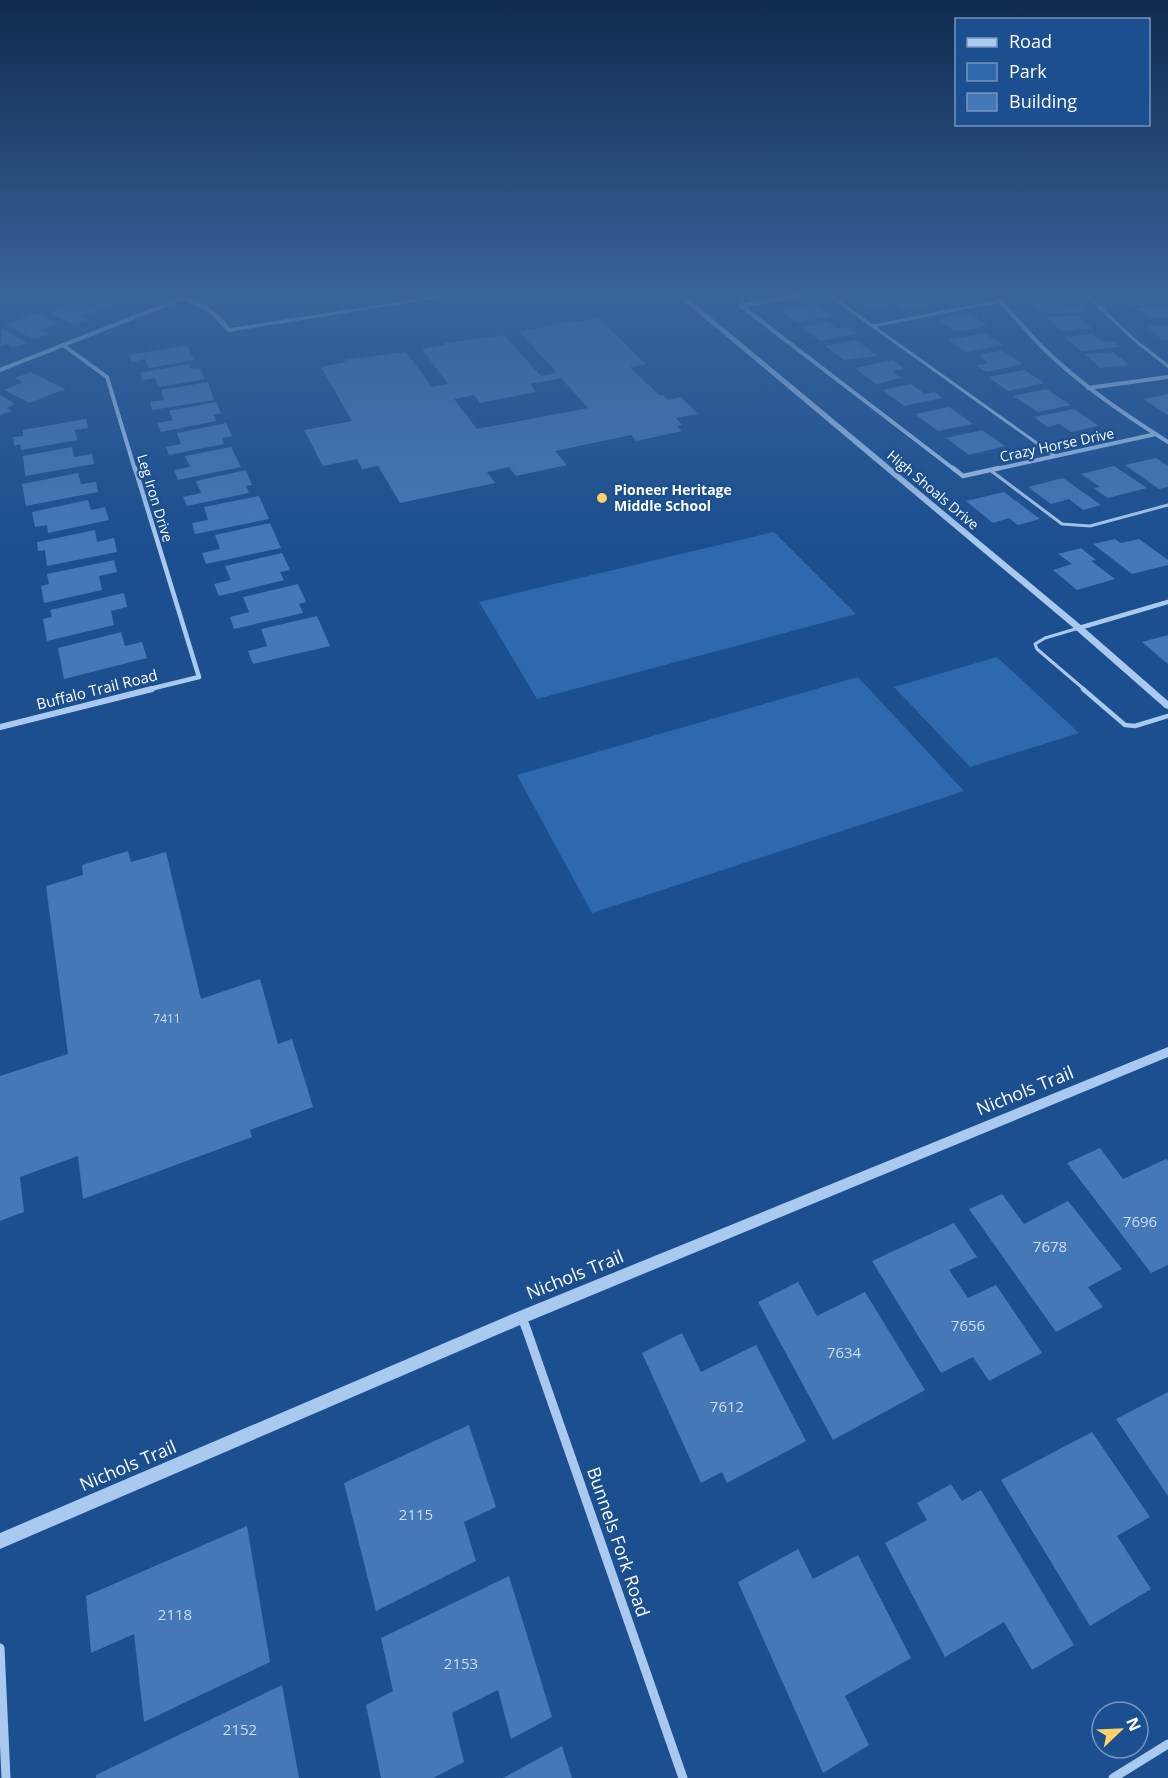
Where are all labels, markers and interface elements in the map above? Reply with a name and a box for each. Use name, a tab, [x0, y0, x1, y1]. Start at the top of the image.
legend	[955, 18, 1150, 126]
text: Road	[1009, 29, 1052, 53]
text: Park	[1009, 59, 1047, 83]
text: Building	[1009, 89, 1077, 113]
street label: Crazy Horse Drive	[998, 423, 1116, 466]
street label: High Shoals Drive	[883, 446, 983, 534]
street label: Leg Iron Drive	[133, 452, 178, 544]
place label: Pioneer Heritage Middle School	[614, 480, 732, 515]
marker: Pioneer Heritage Middle School	[595, 491, 609, 505]
street label: Buffalo Trail Road	[34, 664, 159, 714]
house number: 7411	[153, 1010, 181, 1027]
street label: Nichols Trail	[972, 1060, 1077, 1120]
house number: 7696	[1123, 1211, 1157, 1231]
house number: 7678	[1033, 1236, 1067, 1256]
street label: Nichols Trail	[522, 1244, 627, 1304]
house number: 7656	[951, 1315, 985, 1335]
house number: 7634	[827, 1342, 862, 1362]
house number: 7612	[710, 1396, 744, 1416]
street label: Nichols Trail	[76, 1434, 180, 1496]
street label: Bunnels Fork Road	[582, 1463, 656, 1620]
house number: 2115	[399, 1504, 433, 1524]
house number: 2118	[158, 1604, 192, 1624]
house number: 2153	[444, 1653, 478, 1673]
north arrow	[1090, 1700, 1150, 1760]
text: N	[1121, 1714, 1146, 1734]
house number: 2152	[223, 1719, 257, 1739]

